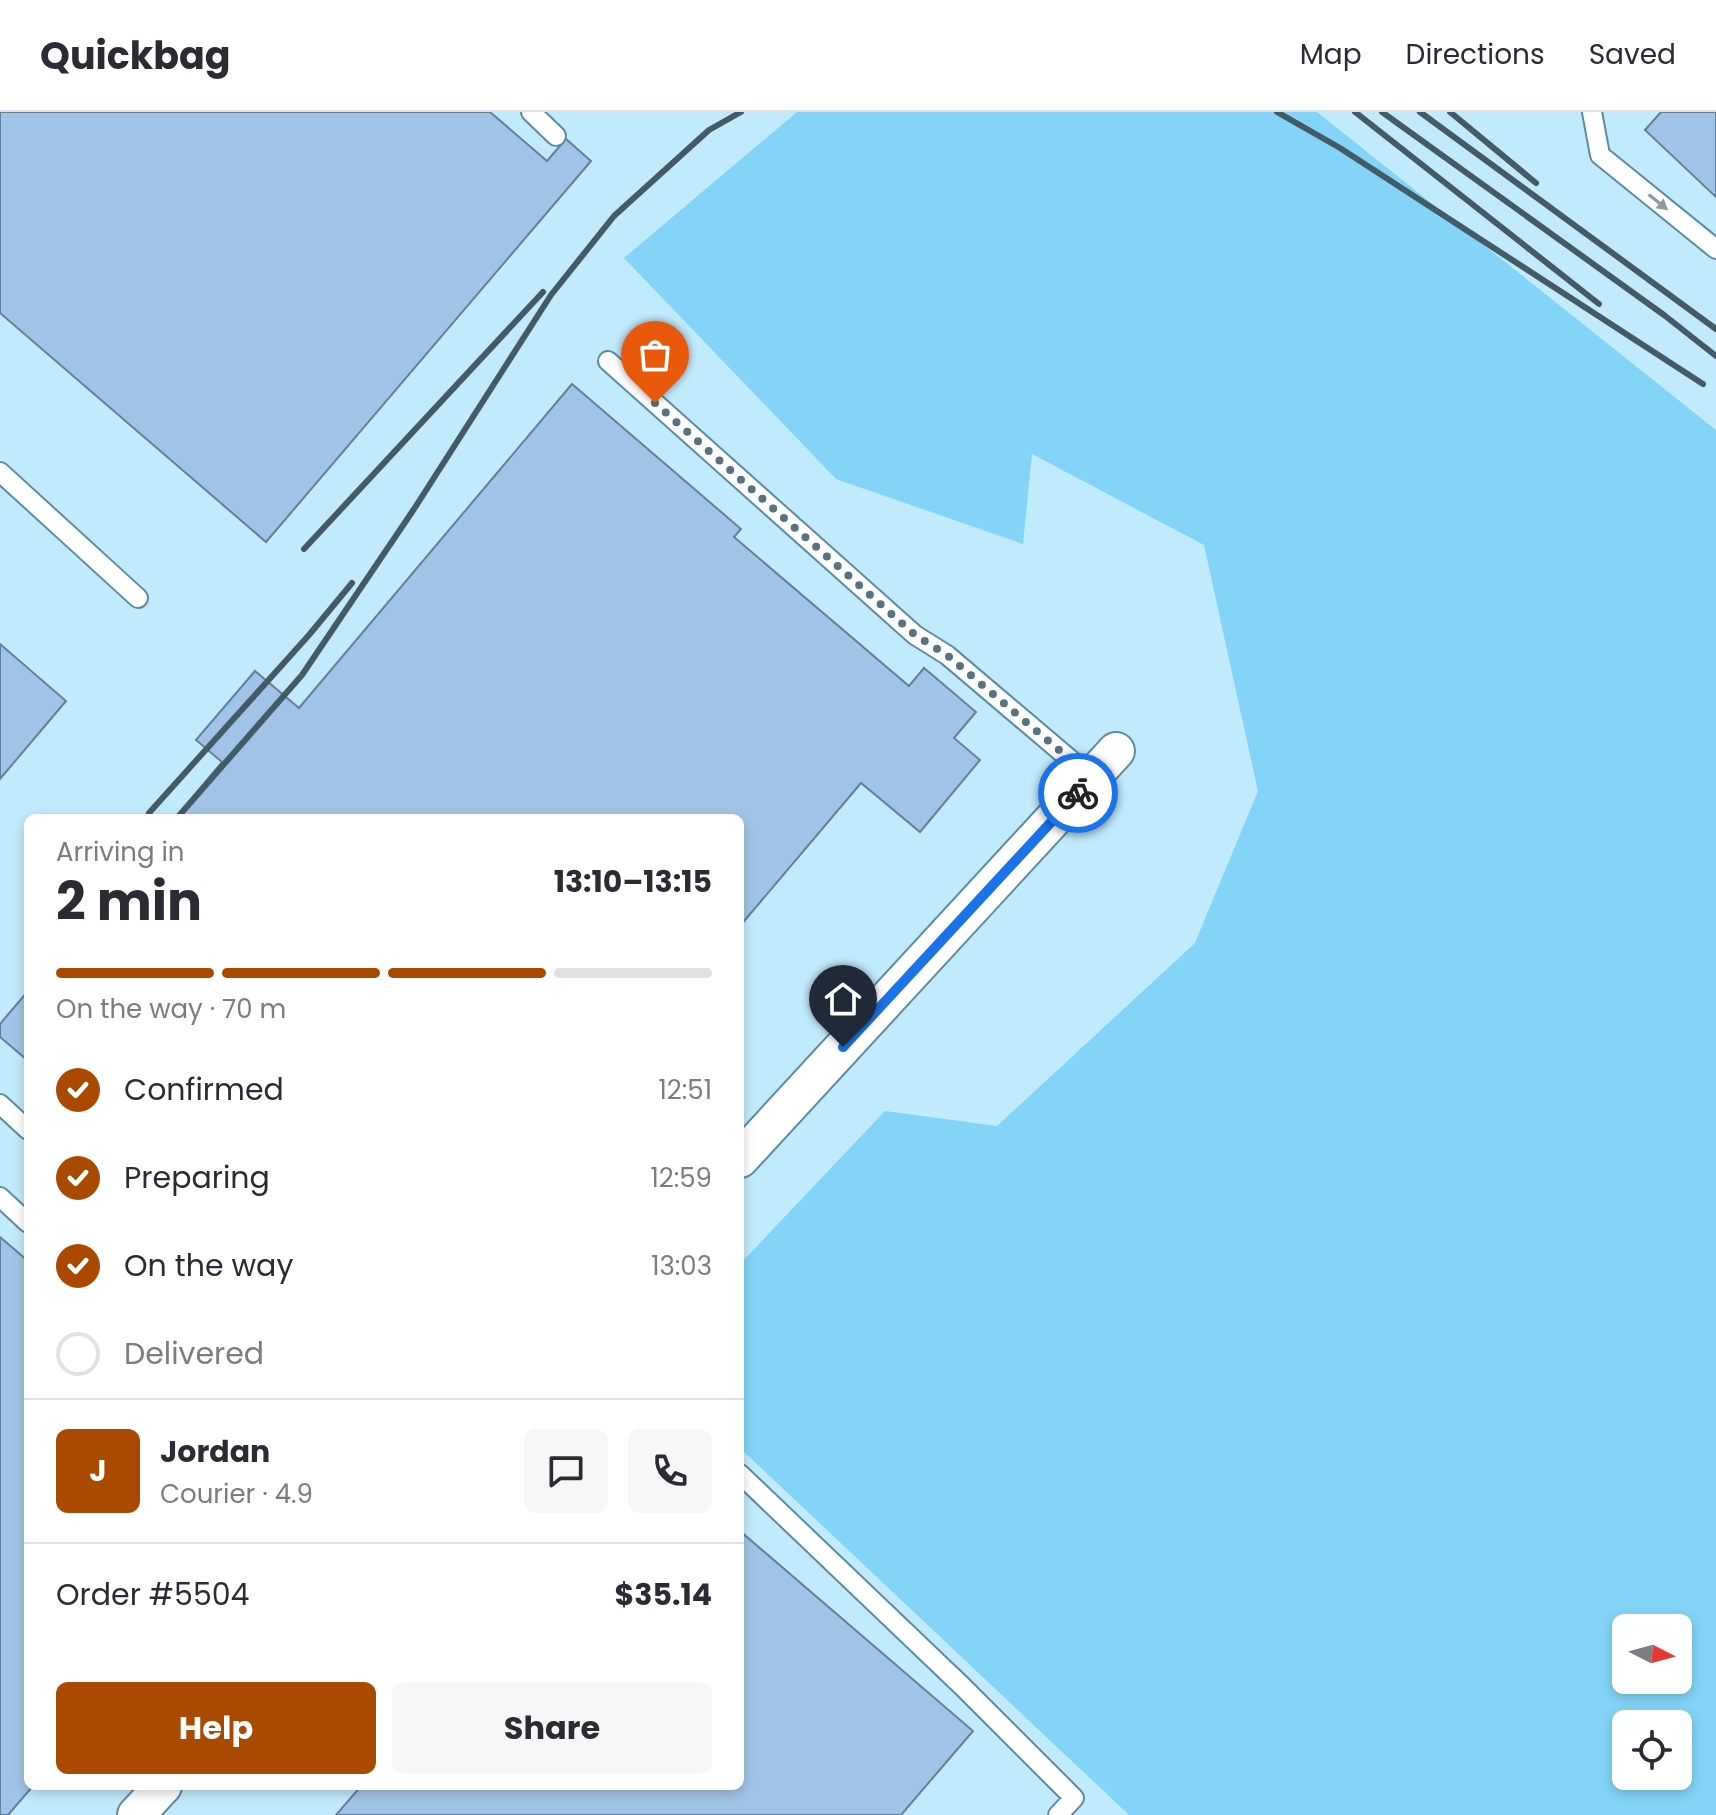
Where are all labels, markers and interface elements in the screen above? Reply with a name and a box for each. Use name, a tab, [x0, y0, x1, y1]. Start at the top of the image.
text: Quickbag	[40, 29, 231, 82]
text: Map	[1300, 35, 1362, 74]
text: Directions	[1406, 35, 1545, 74]
text: Saved	[1589, 35, 1676, 74]
one-way arrow	[1648, 193, 1668, 210]
pin	[621, 321, 689, 403]
icon: bag	[633, 333, 677, 377]
courier	[1038, 753, 1118, 833]
icon: bike	[1056, 771, 1100, 815]
text: Arriving in	[56, 834, 185, 870]
text: 13:10–13:15	[554, 860, 712, 903]
text: 2 min	[56, 865, 202, 938]
pin	[809, 965, 877, 1047]
icon: home	[821, 977, 865, 1021]
text: On the way · 70 m	[56, 991, 286, 1027]
icon: check	[56, 1068, 100, 1112]
text: Confirmed	[124, 1068, 284, 1111]
text: 12:51	[659, 1072, 712, 1108]
icon: check	[56, 1156, 100, 1200]
text: Preparing	[124, 1156, 270, 1199]
text: 12:59	[650, 1160, 712, 1196]
icon: check	[56, 1244, 100, 1288]
text: On the way	[124, 1244, 293, 1287]
text: 13:03	[651, 1248, 712, 1284]
text: Delivered	[124, 1332, 264, 1375]
button: chat	[524, 1429, 608, 1513]
button: phone	[628, 1429, 712, 1513]
text: Jordan	[160, 1430, 270, 1473]
text: J	[89, 1449, 107, 1492]
text: Courier · 4.9	[160, 1476, 313, 1512]
text: Order #5504	[56, 1573, 249, 1616]
text: $35.14	[615, 1573, 712, 1616]
north arrow	[1612, 1614, 1692, 1694]
map controls	[1612, 1614, 1692, 1790]
button: Help	[56, 1682, 376, 1774]
button: Share	[392, 1682, 712, 1774]
button: locate	[1612, 1710, 1692, 1790]

